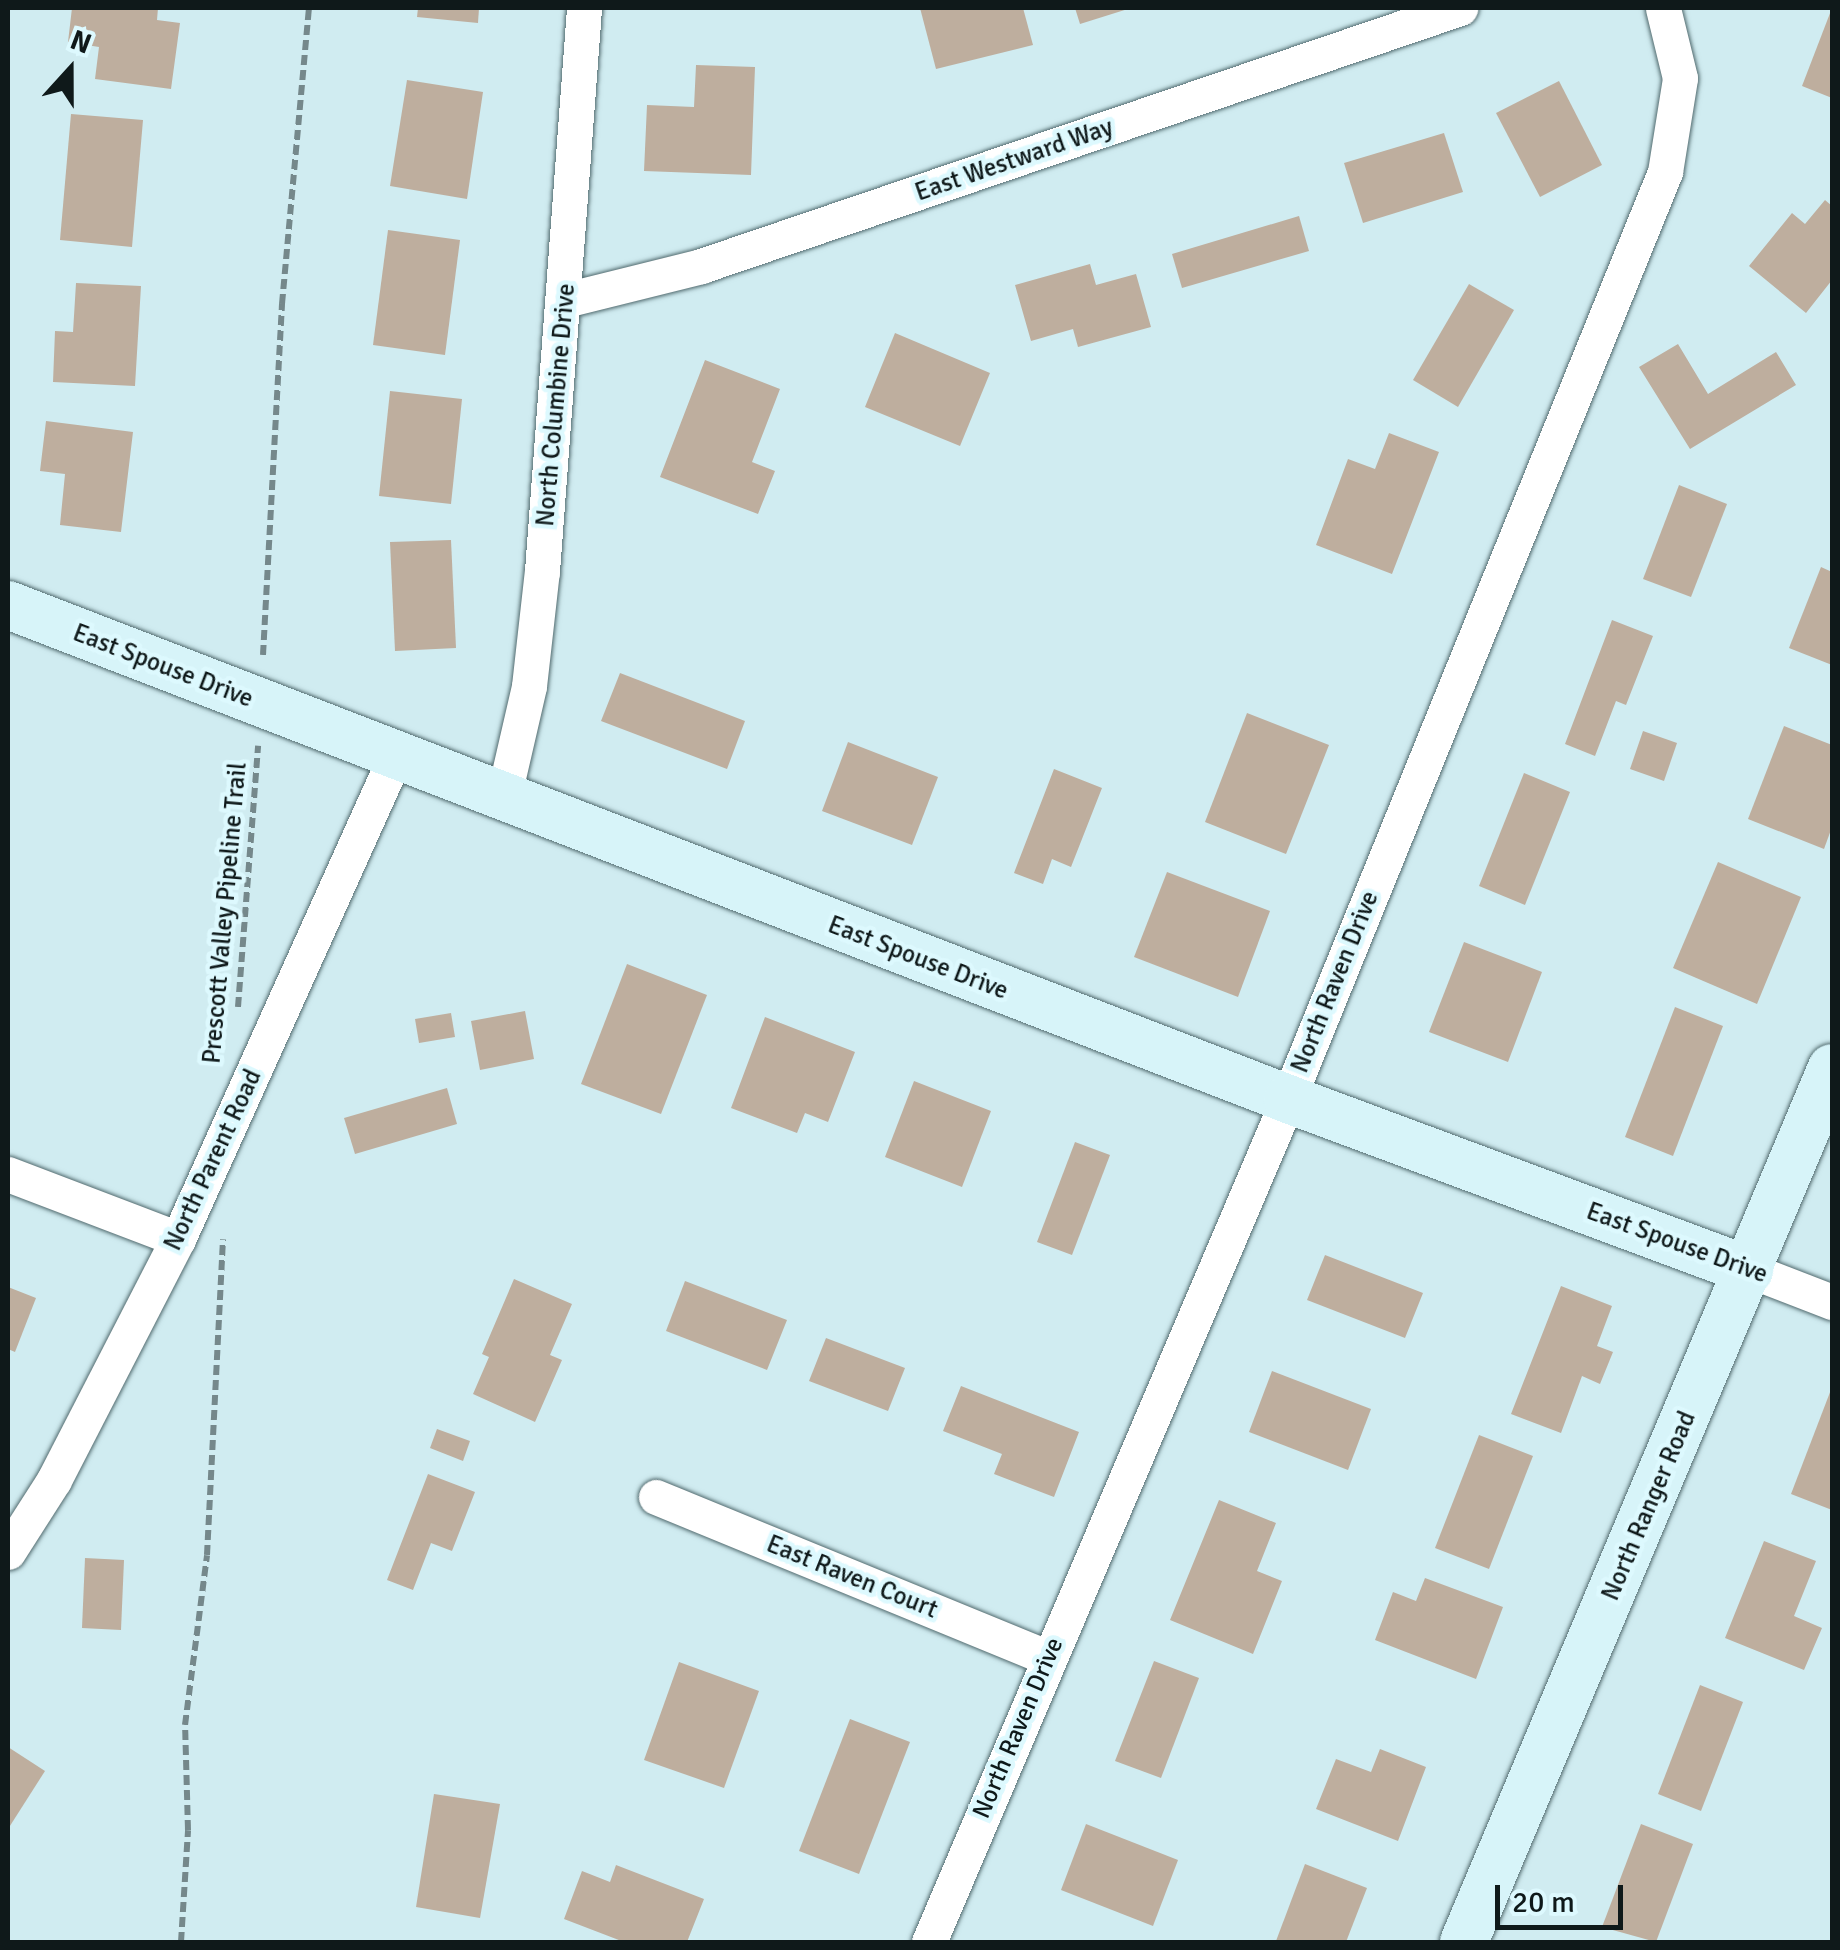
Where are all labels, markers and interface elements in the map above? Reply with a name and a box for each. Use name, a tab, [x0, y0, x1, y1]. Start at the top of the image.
north arrow	[20, 20, 120, 120]
text: N	[66, 23, 96, 61]
street label: East Westward Way	[911, 112, 1117, 208]
street label: North Columbine Drive	[530, 282, 582, 528]
street label: East Spouse Drive	[69, 618, 257, 714]
street label: Prescott Valley Pipeline Trail	[197, 761, 253, 1065]
street label: North Raven Drive	[1285, 887, 1385, 1077]
street label: East Spouse Drive	[824, 910, 1012, 1006]
street label: North Parent Road	[158, 1065, 268, 1255]
street label: East Spouse Drive	[1582, 1196, 1772, 1290]
street label: North Ranger Road	[1596, 1407, 1702, 1605]
street label: East Raven Court	[762, 1529, 942, 1625]
street label: North Raven Drive	[966, 1633, 1070, 1823]
scale bar	[1500, 1865, 1628, 1927]
text: 20 m	[1512, 1884, 1575, 1921]

